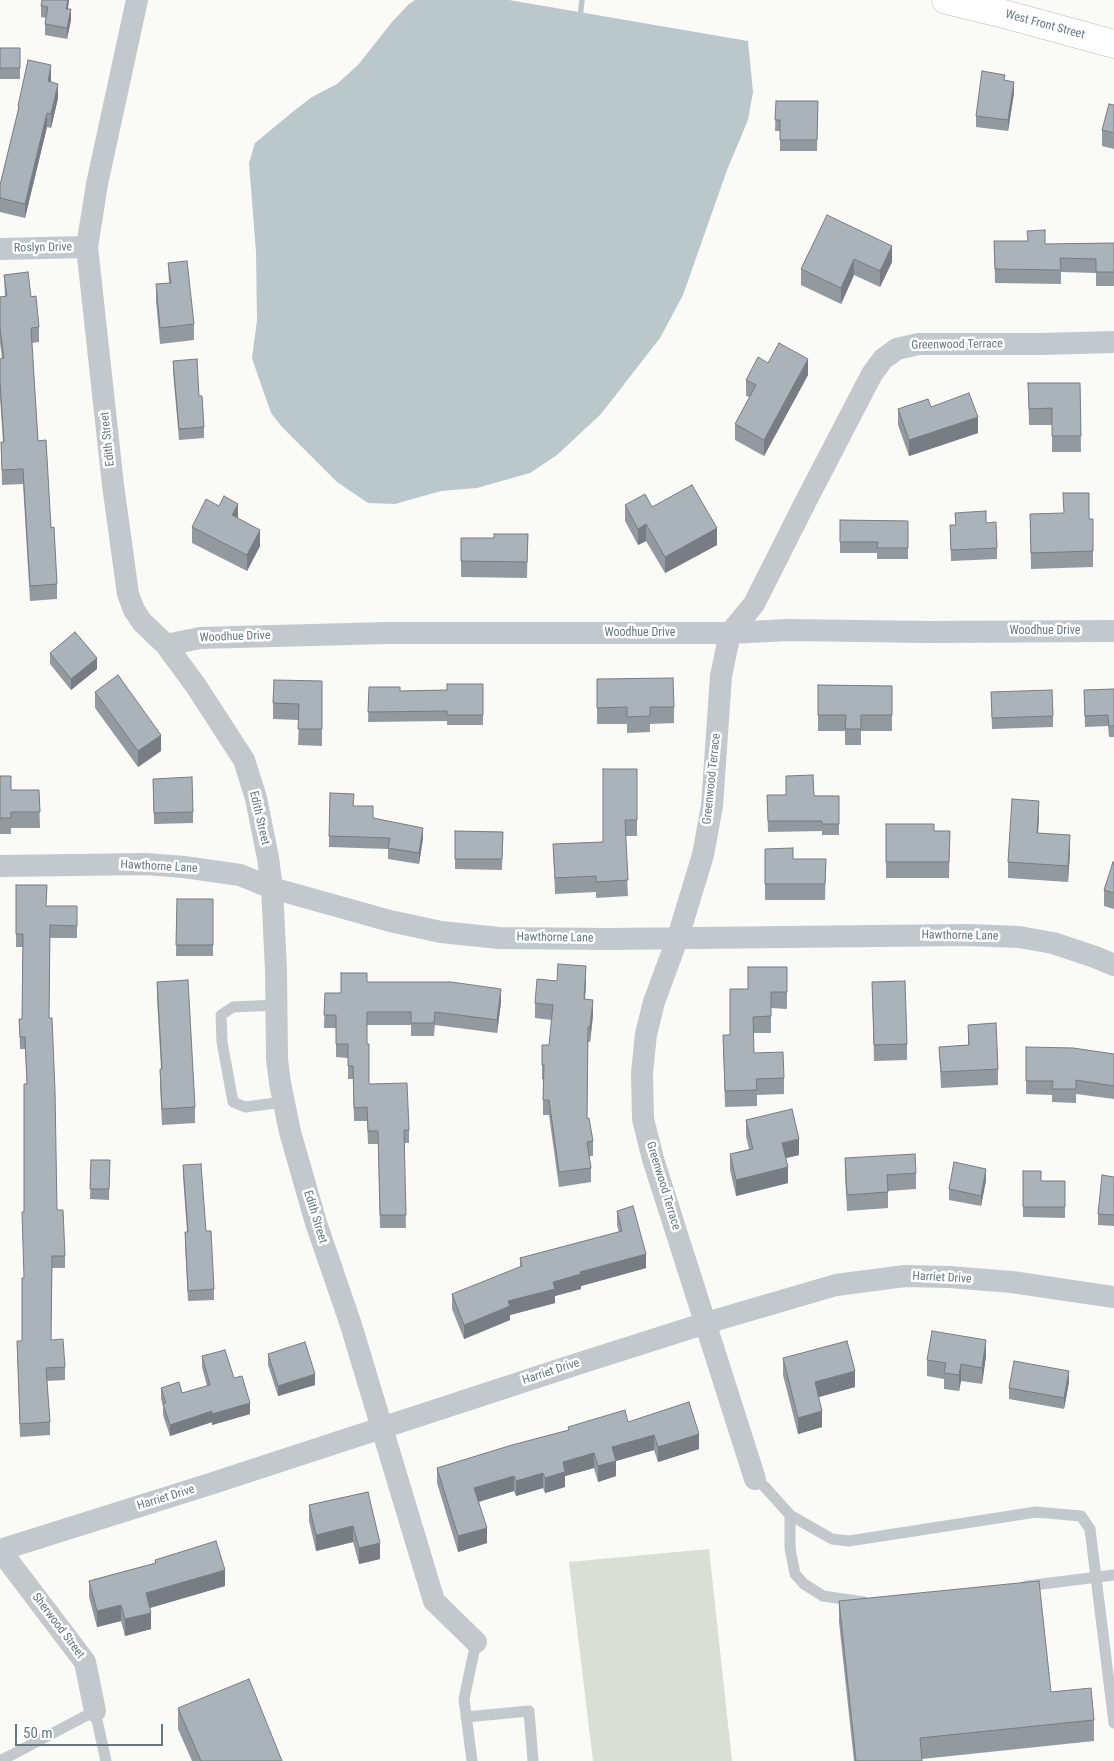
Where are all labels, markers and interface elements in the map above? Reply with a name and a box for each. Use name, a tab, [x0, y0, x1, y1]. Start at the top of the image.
street label: West Front Street	[1004, 7, 1086, 43]
street label: Roslyn Drive	[14, 240, 72, 256]
street label: Greenwood Terrace	[911, 337, 1003, 353]
street label: Edith Street	[98, 411, 118, 467]
street label: Woodhue Drive	[1010, 624, 1080, 638]
street label: Woodhue Drive	[605, 626, 675, 640]
street label: Woodhue Drive	[199, 629, 271, 645]
street label: Greenwood Terrace	[700, 733, 724, 825]
street label: Edith Street	[246, 790, 272, 846]
street label: Hawthorne Lane	[120, 858, 198, 876]
street label: Hawthorne Lane	[921, 928, 999, 944]
street label: Hawthorne Lane	[516, 930, 594, 946]
street label: Greenwood Terrace	[643, 1140, 683, 1232]
street label: Edith Street	[300, 1189, 330, 1245]
street label: Harriet Drive	[912, 1269, 972, 1287]
street label: Harriet Drive	[521, 1356, 581, 1388]
street label: Harriet Drive	[136, 1482, 196, 1514]
street label: Sherwood Street	[29, 1590, 87, 1662]
scale bar	[18, 1714, 165, 1746]
text: 50 m	[23, 1724, 53, 1742]

